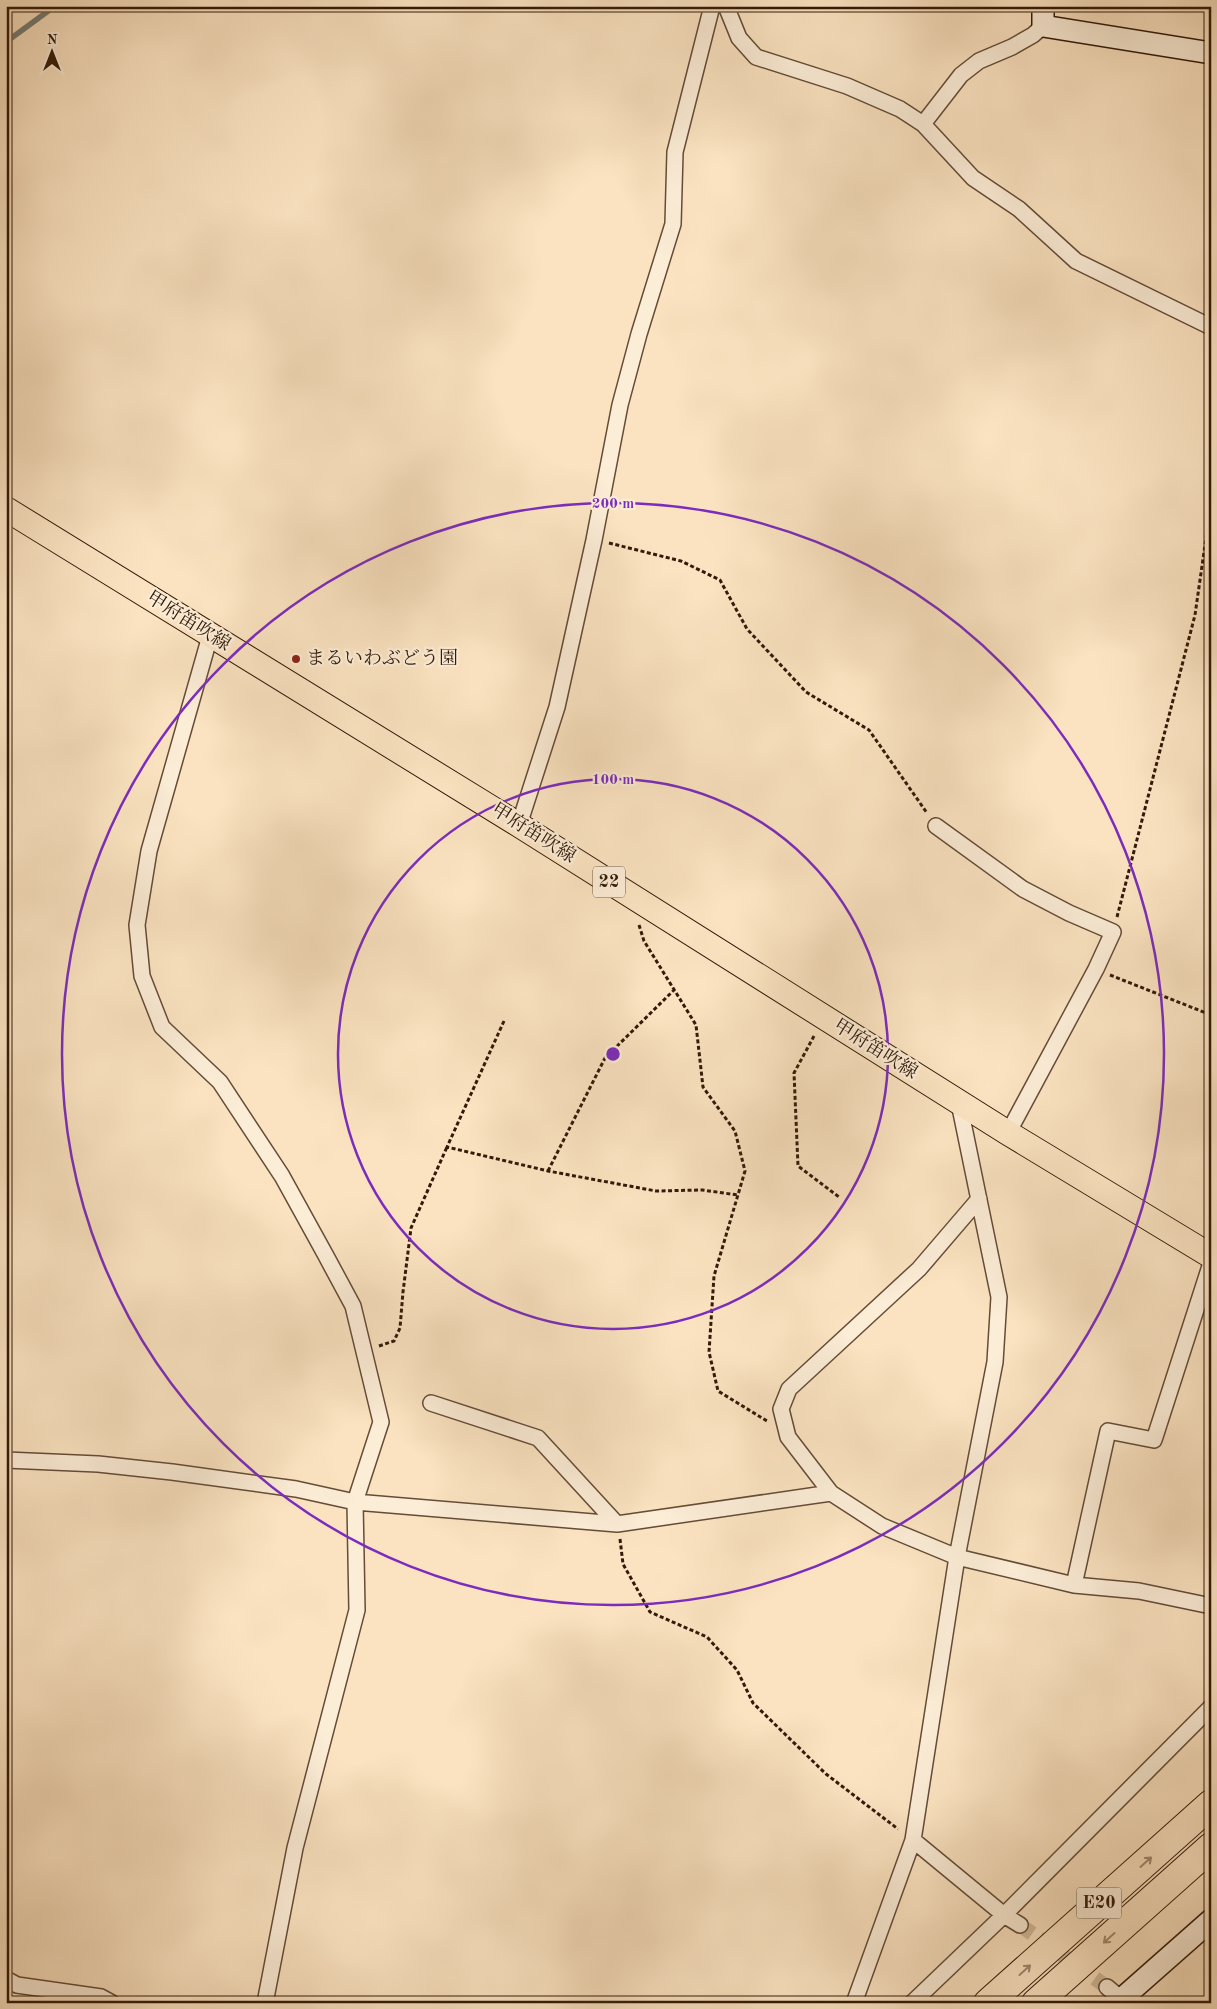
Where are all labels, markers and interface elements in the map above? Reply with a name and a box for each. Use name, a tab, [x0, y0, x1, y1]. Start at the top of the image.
north arrow	[28, 28, 78, 78]
text: N	[47, 33, 58, 47]
text: 200 m	[592, 497, 634, 512]
street label: 甲府笛吹線	[143, 587, 234, 655]
place label: まるいわぶどう園	[306, 648, 458, 669]
marker: まるいわぶどう園	[290, 653, 302, 665]
text: 100 m	[592, 773, 634, 788]
street label: 甲府笛吹線	[488, 799, 579, 867]
road number: 22	[593, 866, 625, 898]
street label: 甲府笛吹線	[830, 1015, 921, 1083]
centre of rings	[604, 1045, 622, 1063]
one-way arrow	[1139, 1856, 1152, 1868]
road number: E20	[1076, 1888, 1122, 1919]
one-way arrow	[1103, 1932, 1116, 1943]
one-way arrow	[1018, 1964, 1031, 1976]

